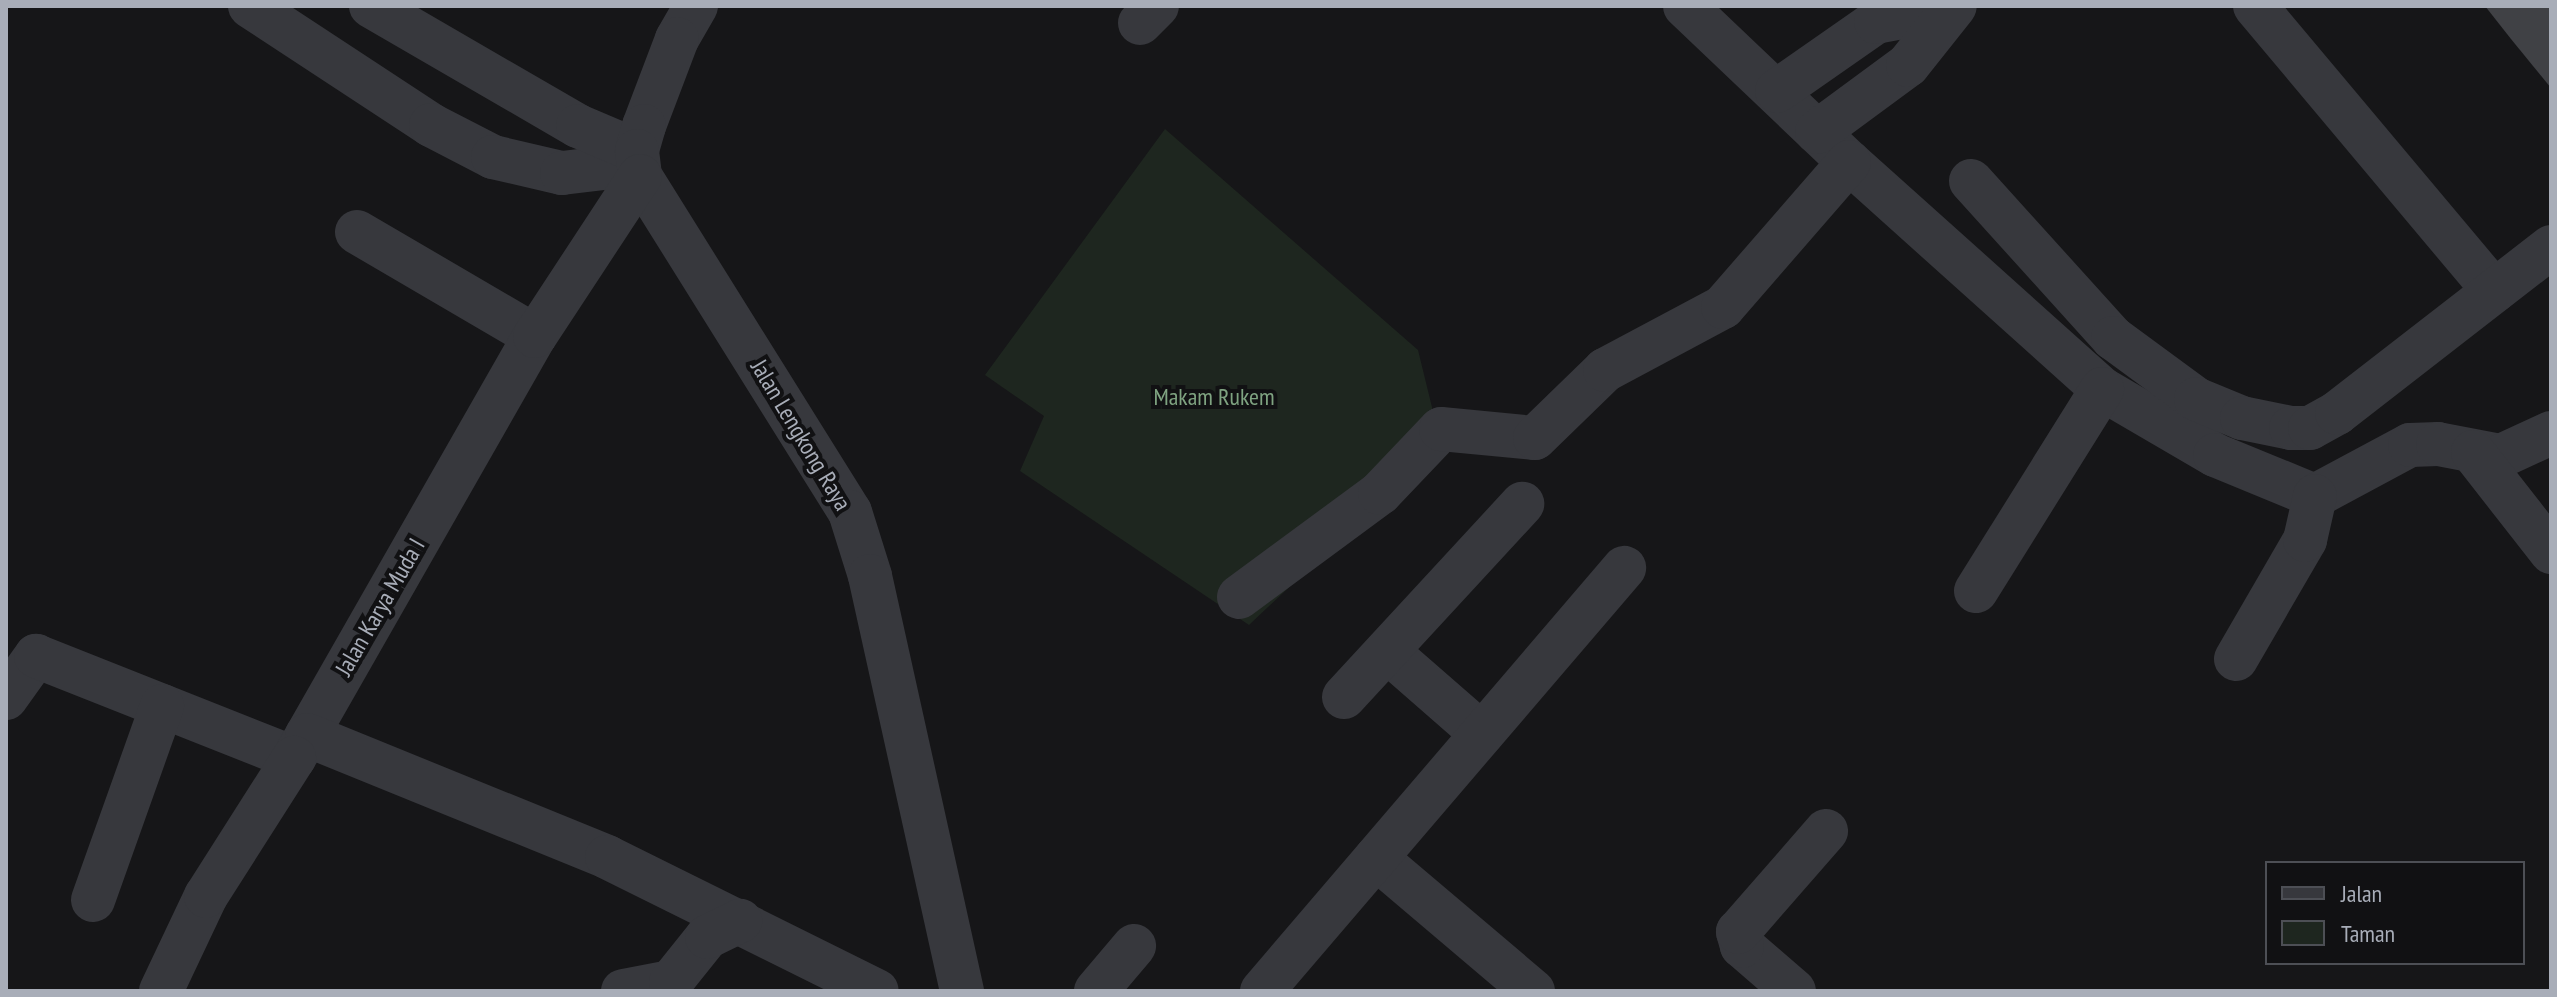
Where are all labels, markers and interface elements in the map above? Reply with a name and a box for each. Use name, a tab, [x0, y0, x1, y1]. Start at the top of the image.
street label: Jalan Lengkong Raya	[745, 354, 857, 516]
park label: Makam Rukem	[1153, 383, 1275, 411]
street label: Jalan Karya Muda I	[329, 533, 431, 681]
legend	[2265, 861, 2525, 965]
text: Jalan	[2341, 878, 2382, 909]
text: Taman	[2341, 918, 2395, 949]

